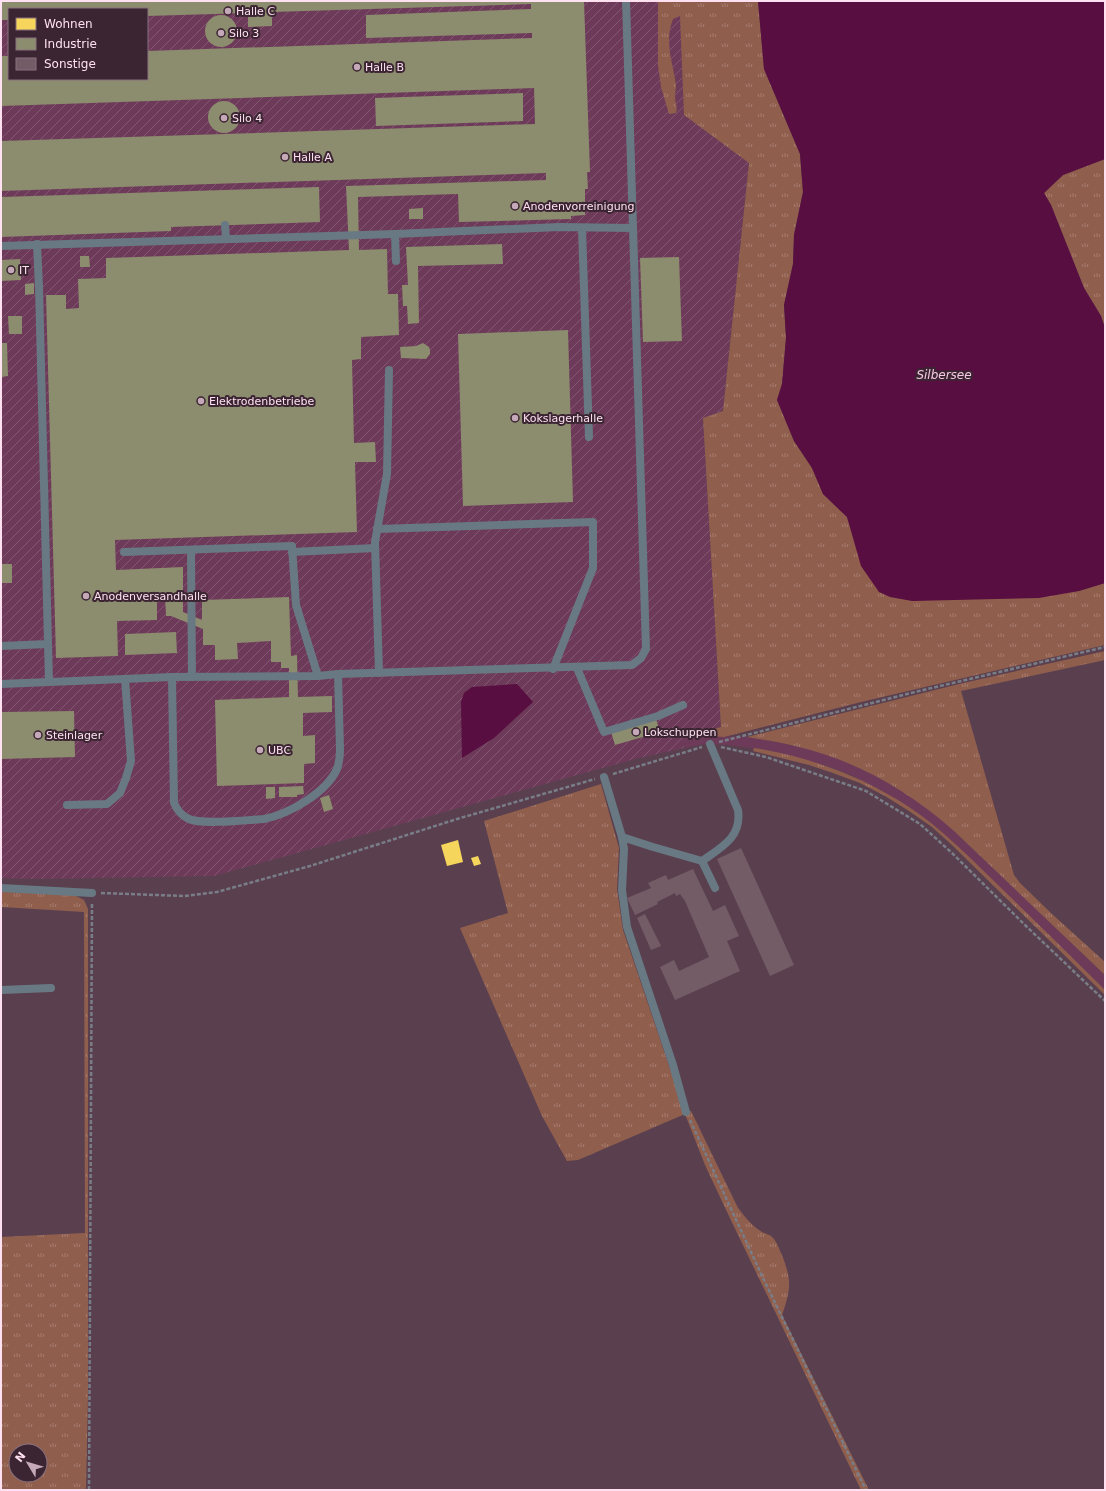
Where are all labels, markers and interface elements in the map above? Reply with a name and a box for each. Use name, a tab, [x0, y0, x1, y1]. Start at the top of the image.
place label: Halle C	[236, 5, 275, 18]
marker: Halle C	[223, 6, 233, 16]
legend	[8, 8, 148, 80]
text: Wohnen	[44, 17, 93, 31]
place label: Silo 3	[229, 27, 259, 40]
marker: Silo 3	[216, 28, 226, 38]
text: Industrie	[44, 37, 97, 51]
text: Sonstige	[44, 57, 96, 71]
place label: Halle B	[365, 61, 404, 74]
marker: Halle B	[352, 62, 362, 72]
place label: Silo 4	[232, 112, 262, 125]
marker: Silo 4	[219, 113, 229, 123]
place label: Halle A	[293, 151, 332, 164]
marker: Halle A	[280, 152, 290, 162]
place label: Anodenvorreinigung	[523, 200, 635, 213]
marker: Anodenvorreinigung	[510, 201, 520, 211]
place label: IT	[19, 264, 29, 277]
marker: IT	[6, 265, 16, 275]
water label: Silbersee	[916, 368, 972, 382]
place label: Elektrodenbetriebe	[209, 395, 315, 408]
marker: Elektrodenbetriebe	[196, 396, 206, 406]
place label: Kokslagerhalle	[523, 412, 603, 425]
marker: Kokslagerhalle	[510, 413, 520, 423]
place label: Anodenversandhalle	[94, 590, 207, 603]
marker: Anodenversandhalle	[81, 591, 91, 601]
place label: Lokschuppen	[644, 726, 716, 739]
marker: Lokschuppen	[631, 727, 641, 737]
place label: Steinlager	[46, 729, 103, 742]
marker: Steinlager	[33, 730, 43, 740]
place label: UBC	[268, 744, 291, 757]
marker: UBC	[255, 745, 265, 755]
north arrow	[8, 1443, 48, 1483]
text: N	[13, 1450, 28, 1465]

